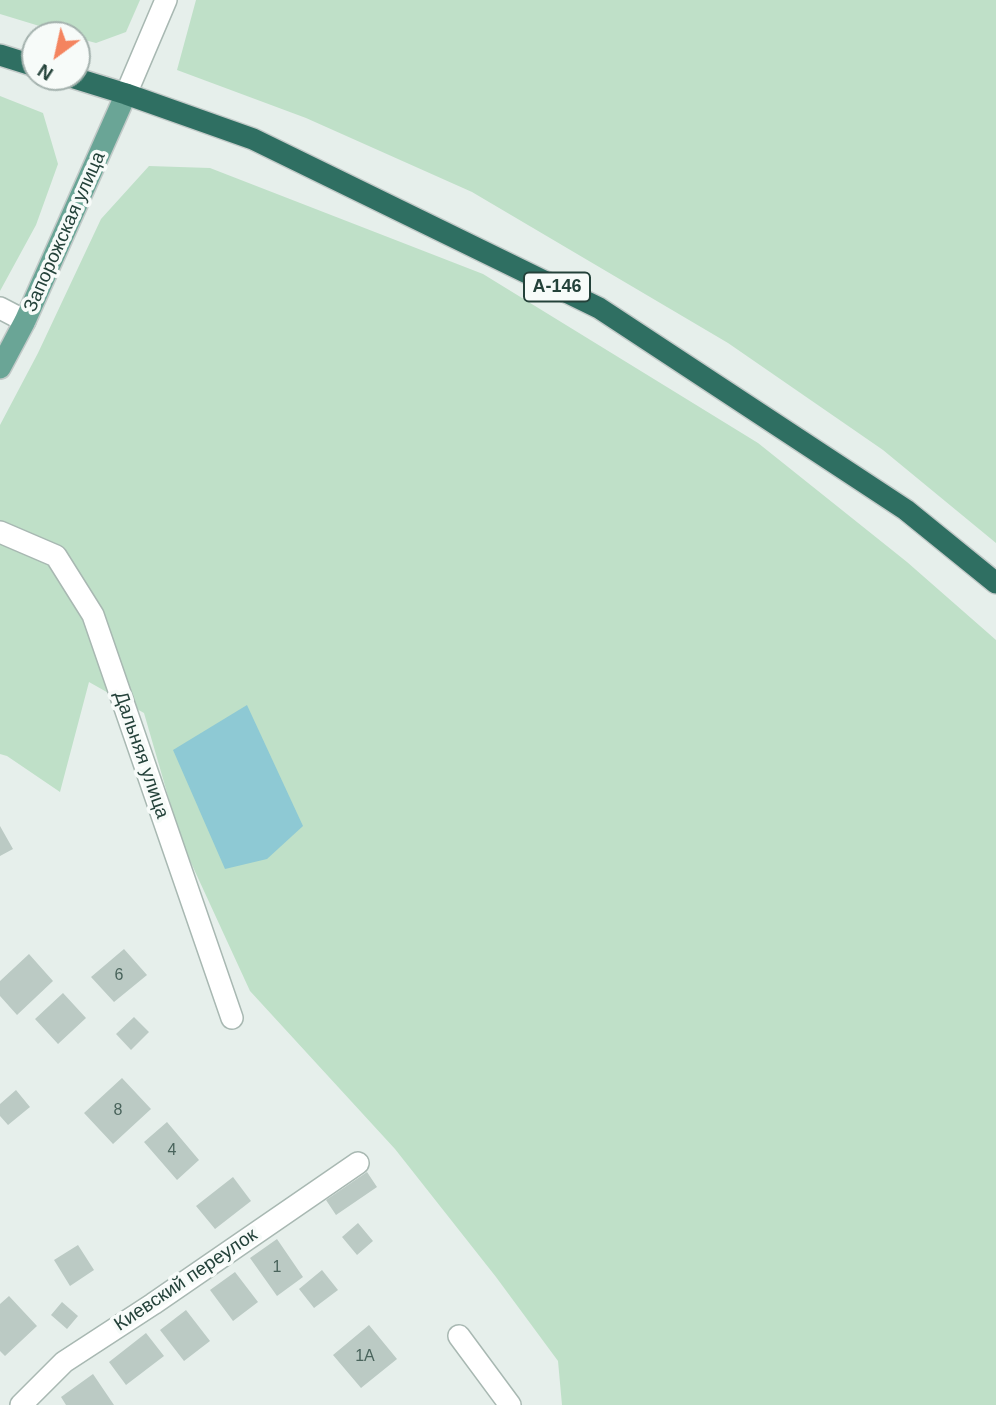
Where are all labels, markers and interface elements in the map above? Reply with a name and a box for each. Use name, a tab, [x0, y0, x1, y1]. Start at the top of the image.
north arrow	[21, 21, 91, 91]
text: N	[34, 60, 57, 85]
street label: Запорожская улица	[19, 148, 111, 316]
road number: А-146	[524, 272, 590, 302]
street label: Дальняя улица	[109, 688, 173, 822]
house number: 6	[115, 966, 123, 986]
house number: 8	[114, 1101, 122, 1121]
house number: 4	[168, 1141, 176, 1161]
street label: Киевский переулок	[110, 1224, 262, 1336]
house number: 1	[273, 1258, 281, 1278]
house number: 1А	[355, 1347, 375, 1367]

